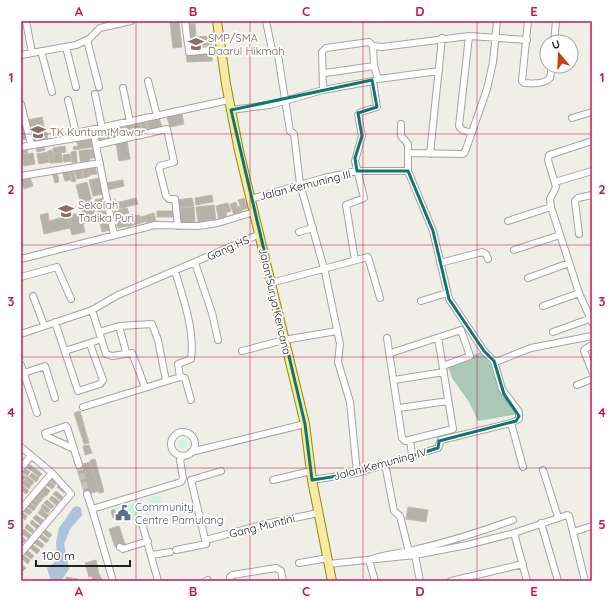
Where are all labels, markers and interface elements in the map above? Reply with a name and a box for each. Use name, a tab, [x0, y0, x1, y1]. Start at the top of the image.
text: A	[75, 3, 84, 19]
text: B	[189, 3, 197, 19]
text: C	[302, 3, 310, 19]
text: D	[415, 3, 425, 19]
text: E	[530, 3, 538, 19]
place label: SMP/SMA Daarul Hikmah	[208, 31, 284, 58]
north arrow	[539, 34, 579, 74]
school or university icon: SMP/SMA Daarul Hikmah	[187, 35, 205, 53]
text: U	[550, 37, 562, 52]
text: 1	[8, 69, 14, 85]
text: 1	[599, 69, 605, 85]
school or university icon: TK Kuntum Mawar	[29, 123, 47, 141]
place label: TK Kuntum Mawar	[50, 125, 146, 139]
street label: Jalan Kemuning III	[258, 167, 352, 203]
text: 2	[7, 181, 15, 197]
text: 2	[598, 181, 606, 197]
place label: Sekolah Tadika Puri	[78, 198, 134, 225]
school or university icon: Sekolah Tadika Puri	[57, 202, 75, 220]
street label: Gang HS	[205, 232, 251, 264]
street label: Jalan Surya Kencana	[256, 246, 294, 356]
text: 3	[8, 293, 15, 309]
text: 3	[599, 293, 606, 309]
text: 4	[7, 404, 15, 420]
text: 4	[598, 404, 606, 420]
street label: Jalan Kemuning IV	[332, 445, 428, 483]
place label: Community Centre Pamulang	[135, 500, 224, 527]
public building icon: Community Centre Pamulang	[114, 504, 132, 522]
street label: Gang Muntini	[228, 511, 296, 541]
text: 5	[7, 516, 15, 532]
text: 5	[598, 516, 606, 532]
scale bar	[36, 542, 130, 568]
text: 100 m	[42, 548, 75, 563]
text: A	[75, 583, 84, 599]
text: B	[189, 583, 197, 599]
text: C	[302, 583, 310, 599]
text: D	[415, 583, 425, 599]
text: E	[530, 583, 538, 599]

